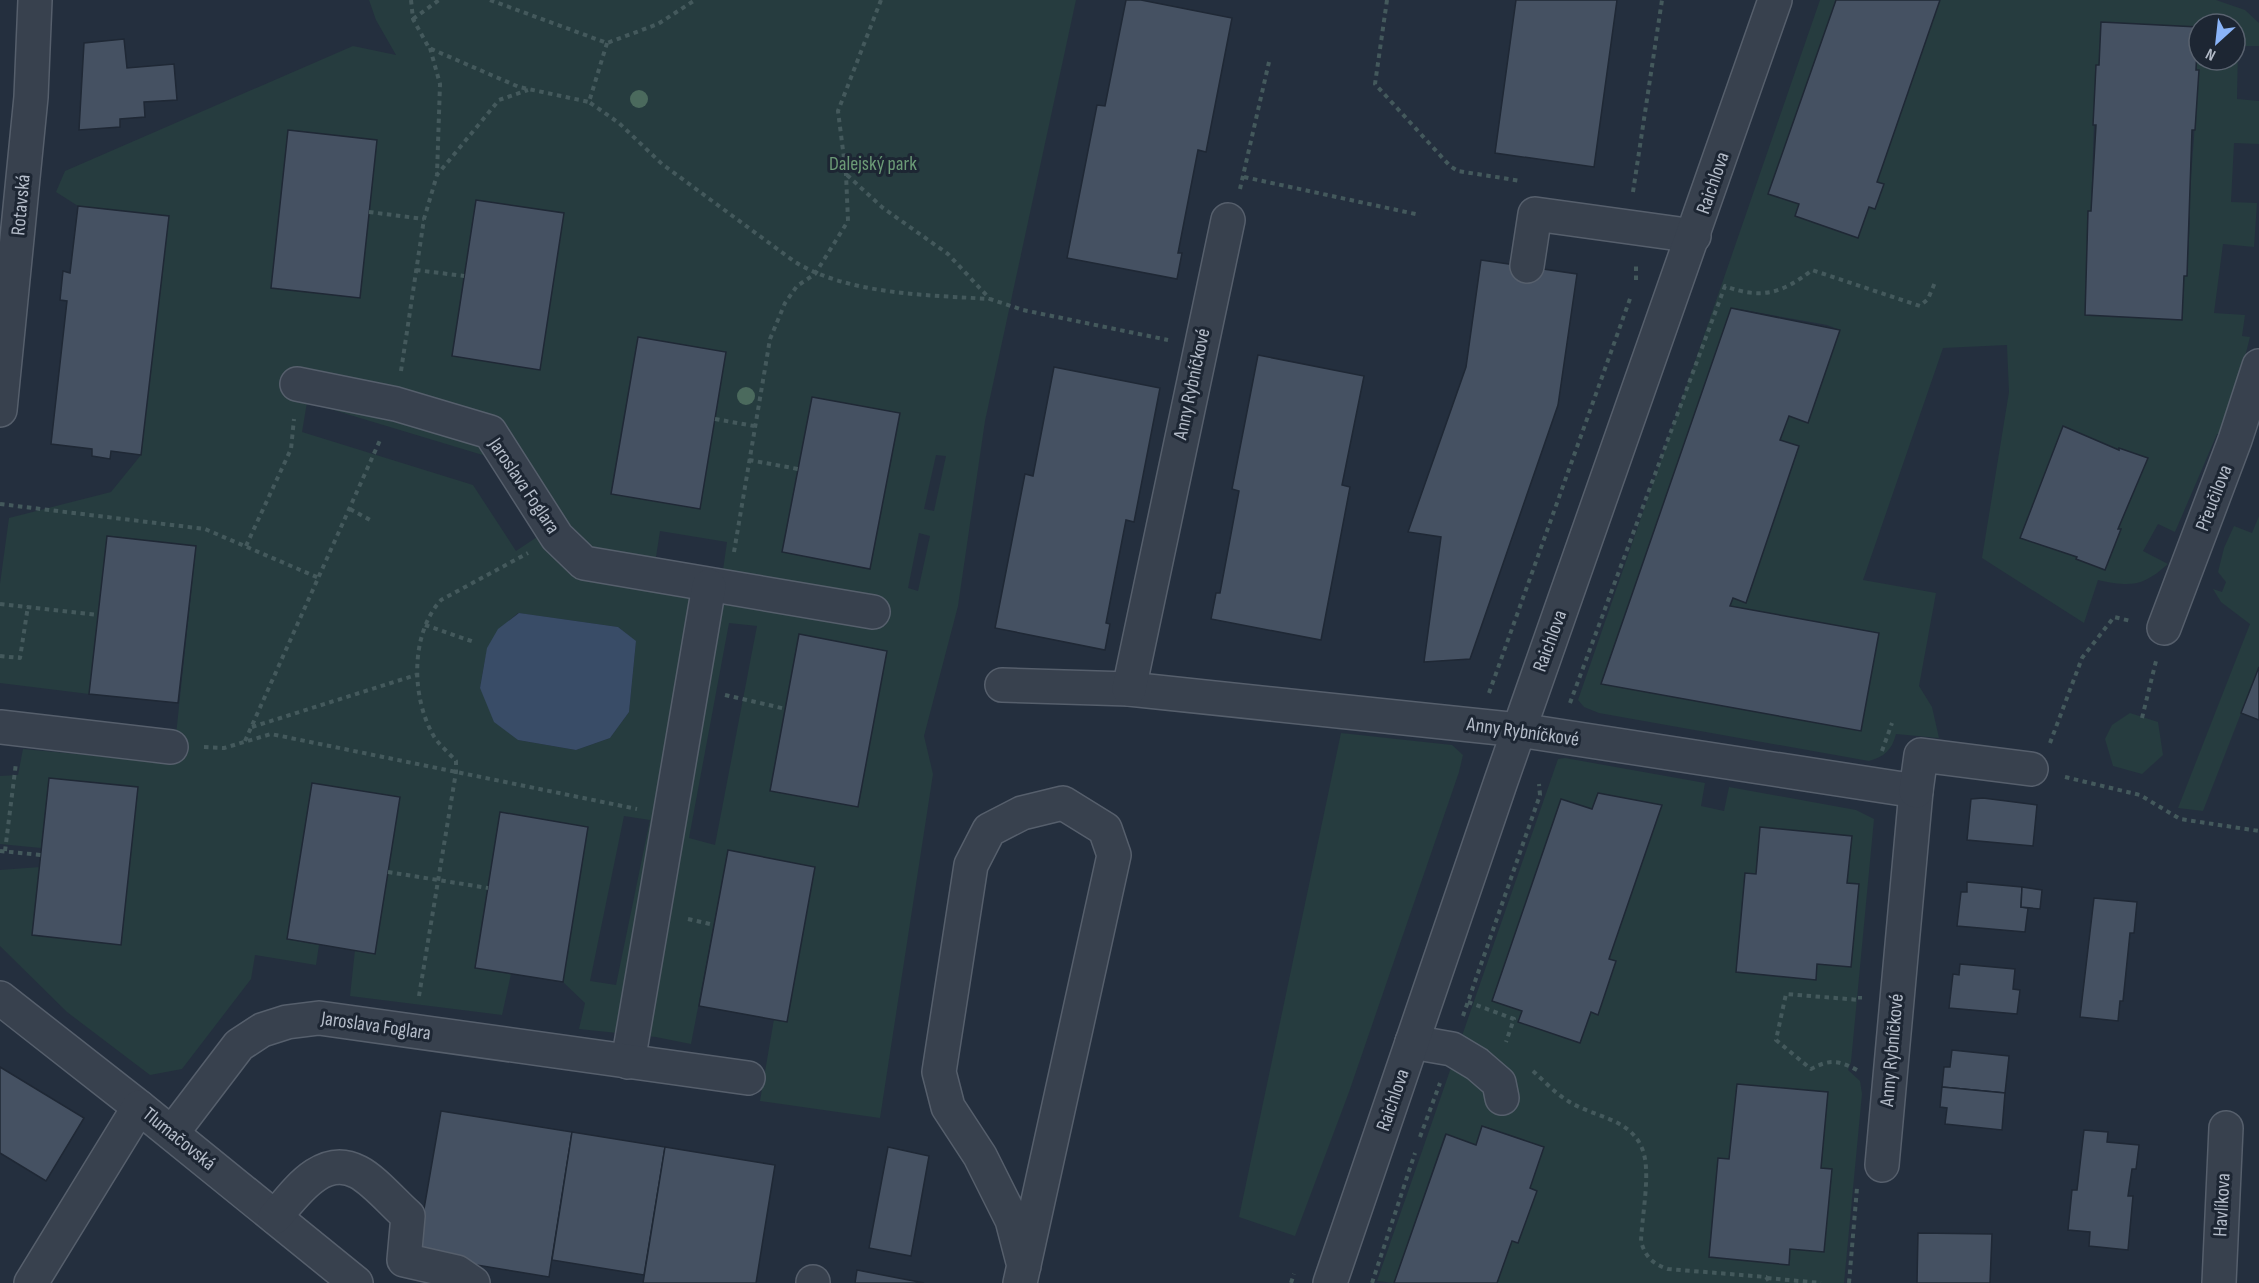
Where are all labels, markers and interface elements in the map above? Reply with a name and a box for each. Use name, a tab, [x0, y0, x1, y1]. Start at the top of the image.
north arrow	[2187, 12, 2247, 72]
text: N	[2203, 44, 2219, 64]
street label: Raichlova	[1691, 149, 1735, 217]
park label: Dalejský park	[829, 152, 917, 176]
street label: Rotavská	[6, 174, 36, 236]
street label: Anny Rybníčkové	[1168, 326, 1216, 443]
street label: Jaroslava Foglara	[483, 433, 565, 538]
street label: Přeučilova	[2190, 461, 2238, 535]
street label: Raichlova	[1528, 607, 1572, 675]
street label: Anny Rybníčkové	[1464, 712, 1581, 752]
street label: Anny Rybníčkové	[1875, 993, 1909, 1108]
street label: Jaroslava Foglara	[319, 1006, 432, 1046]
street label: Raichlova	[1371, 1066, 1415, 1134]
street label: Tlumačovská	[138, 1102, 220, 1176]
street label: Havlíkova	[2208, 1173, 2236, 1237]

